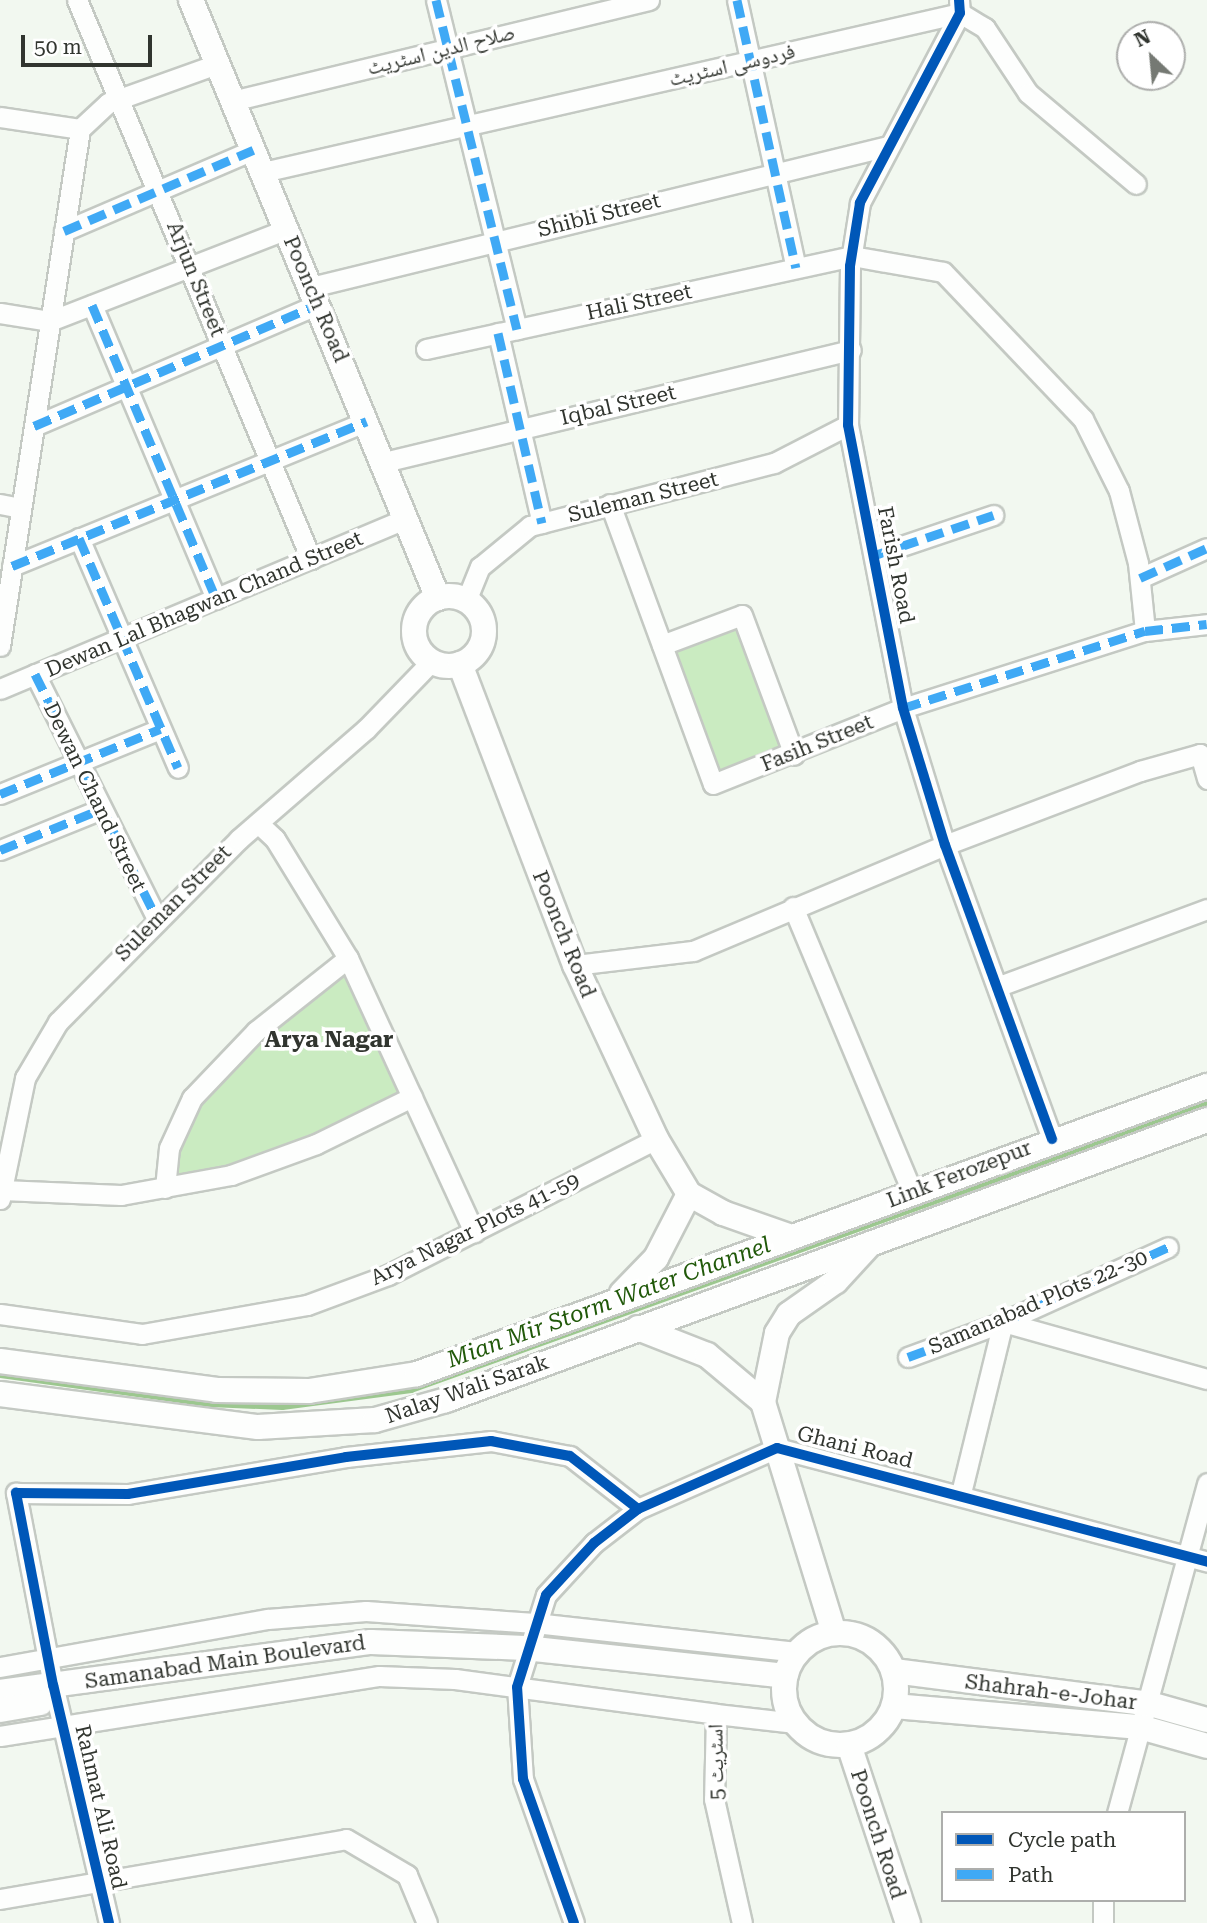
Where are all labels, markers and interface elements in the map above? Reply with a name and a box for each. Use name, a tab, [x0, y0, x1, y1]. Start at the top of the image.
street label: صلاح الدین اسٹریٹ	[364, 19, 518, 81]
scale bar	[24, 21, 156, 65]
north arrow	[1116, 21, 1186, 91]
text: N	[1131, 25, 1154, 52]
text: 50 m	[34, 35, 82, 59]
street label: فردوسی اسٹریٹ	[667, 38, 797, 92]
street label: Shibli Street	[535, 188, 663, 242]
street label: Arjun Street	[161, 218, 231, 340]
street label: Poonch Road	[278, 232, 354, 366]
street label: Hali Street	[584, 279, 694, 325]
street label: Iqbal Street	[558, 379, 678, 431]
street label: Suleman Street	[565, 466, 721, 528]
street label: Farish Road	[872, 504, 920, 626]
street label: Dewan Lal Bhagwan Chand Street	[42, 526, 366, 682]
street label: Dewan Chand Street	[38, 698, 152, 896]
street label: Fasih Street	[757, 709, 877, 777]
street label: Suleman Street	[110, 840, 236, 966]
street label: Poonch Road	[527, 867, 601, 1001]
district label: Arya Nagar	[265, 1026, 393, 1054]
street label: Link Ferozepur	[883, 1135, 1035, 1213]
street label: Arya Nagar Plots 41-59	[366, 1167, 584, 1291]
water label: Mian Mir Storm Water Channel	[444, 1232, 774, 1374]
street label: Samanabad Plots 22-30	[925, 1244, 1151, 1360]
street label: Nalay Wali Sarak	[382, 1349, 552, 1429]
street label: Ghani Road	[795, 1420, 915, 1474]
street label: Samanabad Main Boulevard	[83, 1630, 367, 1694]
street label: Shahrah-e-Johar	[964, 1669, 1138, 1715]
street label: Rahmat Ali Road	[70, 1722, 132, 1892]
street label: اسٹریٹ 5	[703, 1724, 729, 1800]
street label: Poonch Road	[845, 1766, 911, 1902]
legend	[941, 1811, 1186, 1902]
text: Cycle path	[1008, 1828, 1116, 1852]
text: Path	[1008, 1863, 1054, 1887]

